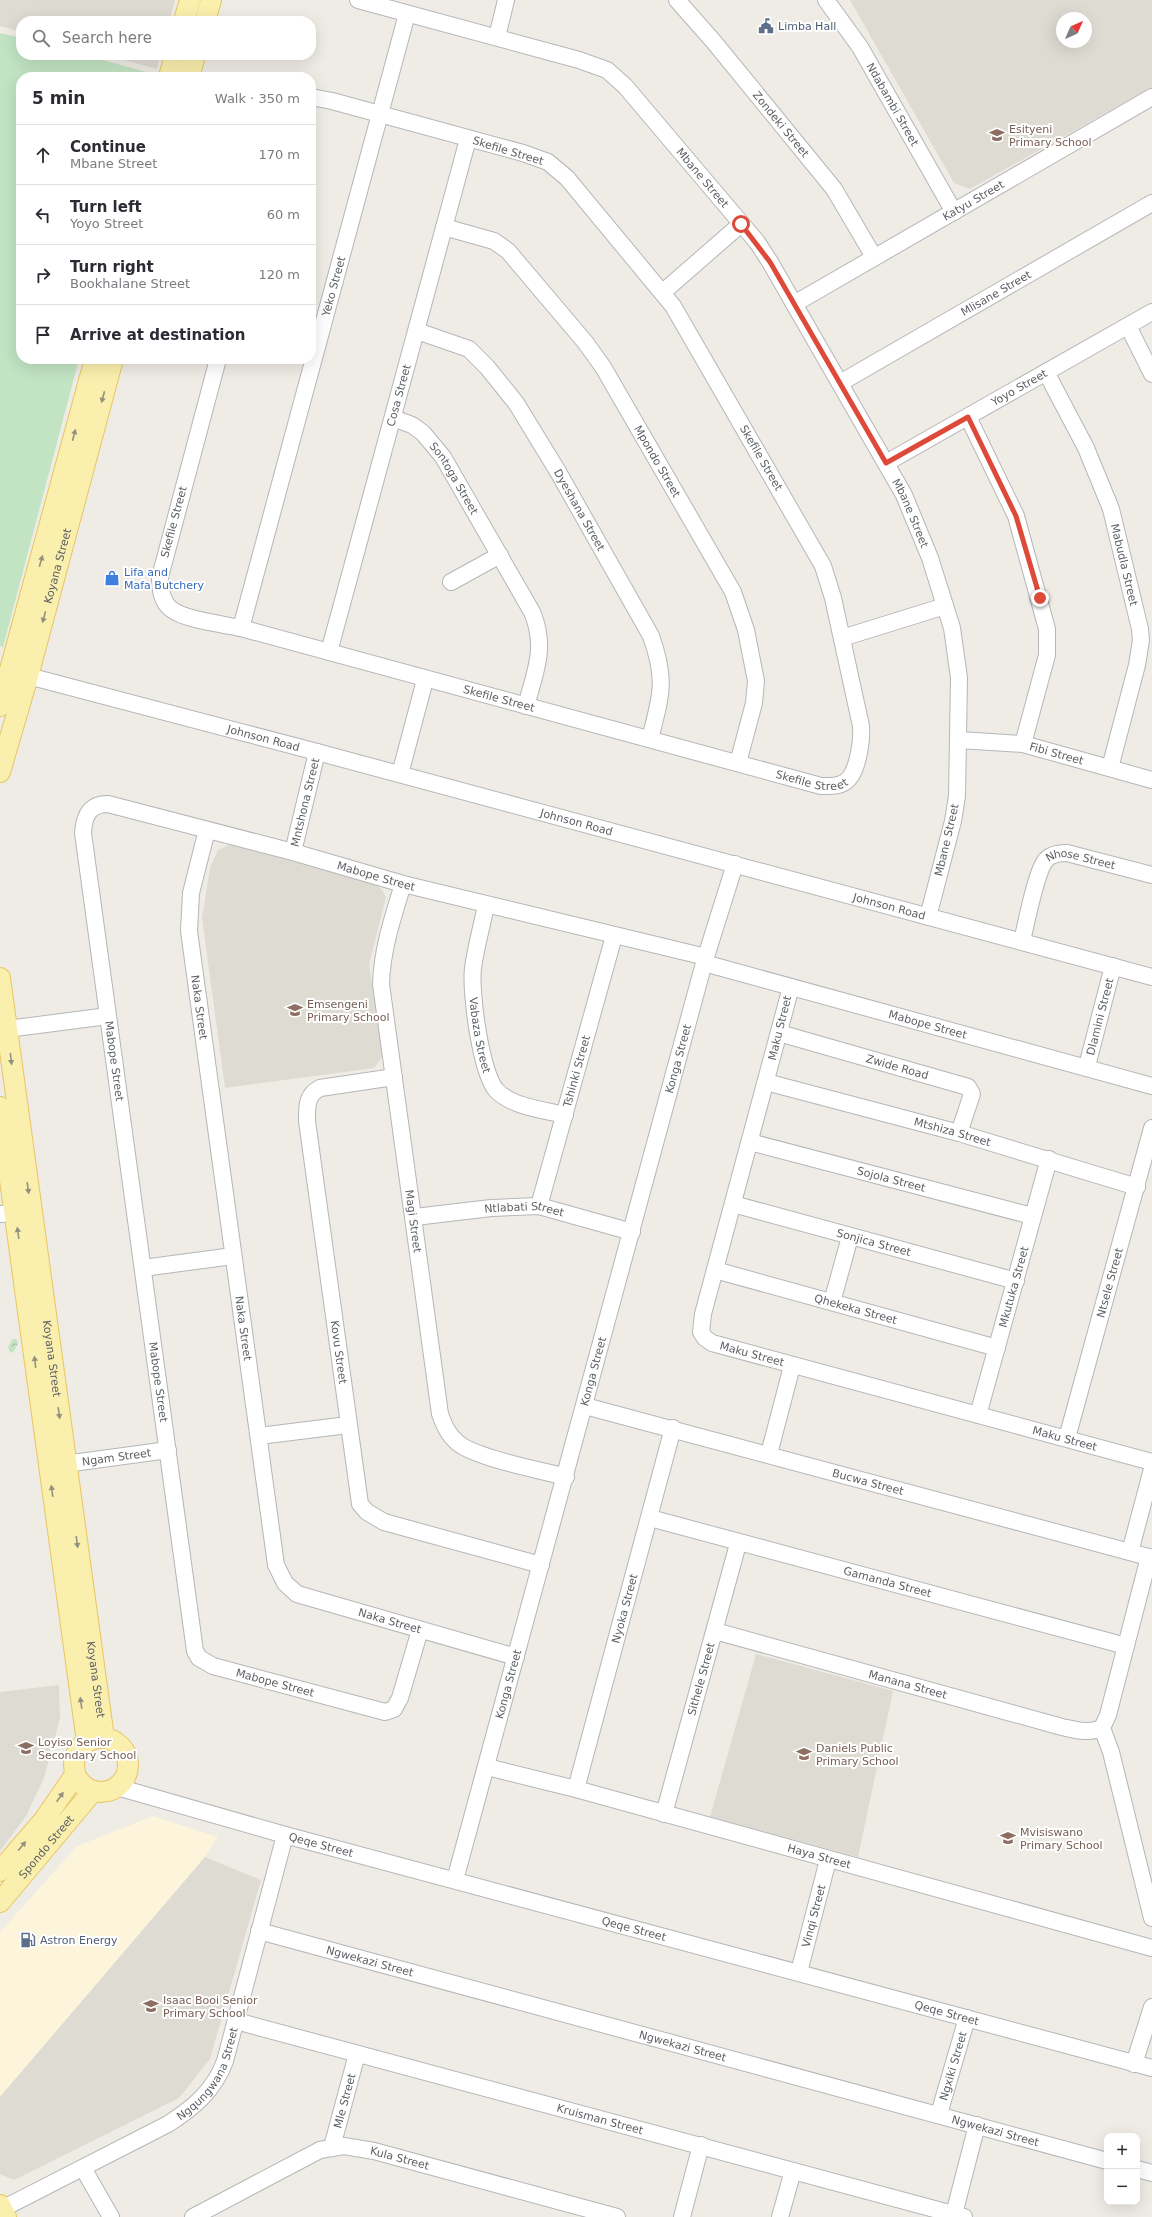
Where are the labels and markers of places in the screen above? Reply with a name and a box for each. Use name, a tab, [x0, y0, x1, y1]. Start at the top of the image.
public building icon: Limba Hall	[757, 17, 775, 35]
place label: Limba Hall	[778, 20, 836, 33]
place label: Esityeni Primary School	[1009, 123, 1092, 149]
school or university icon: Esityeni Primary School	[988, 126, 1006, 144]
place label: Lifa and Mafa Butchery	[124, 566, 204, 592]
shop icon: Lifa and Mafa Butchery	[103, 569, 121, 587]
place label: Emsengeni Primary School	[307, 998, 390, 1024]
school or university icon: Emsengeni Primary School	[286, 1001, 304, 1019]
place label: Loyiso Senior Secondary School	[38, 1736, 136, 1762]
school or university icon: Loyiso Senior Secondary School	[17, 1739, 35, 1757]
place label: Daniels Public Primary School	[816, 1742, 899, 1768]
school or university icon: Daniels Public Primary School	[795, 1745, 813, 1763]
place label: Mvisiswano Primary School	[1020, 1826, 1103, 1852]
school or university icon: Mvisiswano Primary School	[999, 1829, 1017, 1847]
fuel station icon: Astron Energy	[19, 1931, 37, 1949]
place label: Astron Energy	[40, 1934, 118, 1947]
place label: Isaac Booi Senior Primary School	[163, 1994, 258, 2020]
school or university icon: Isaac Booi Senior Primary School	[142, 1997, 160, 2015]

